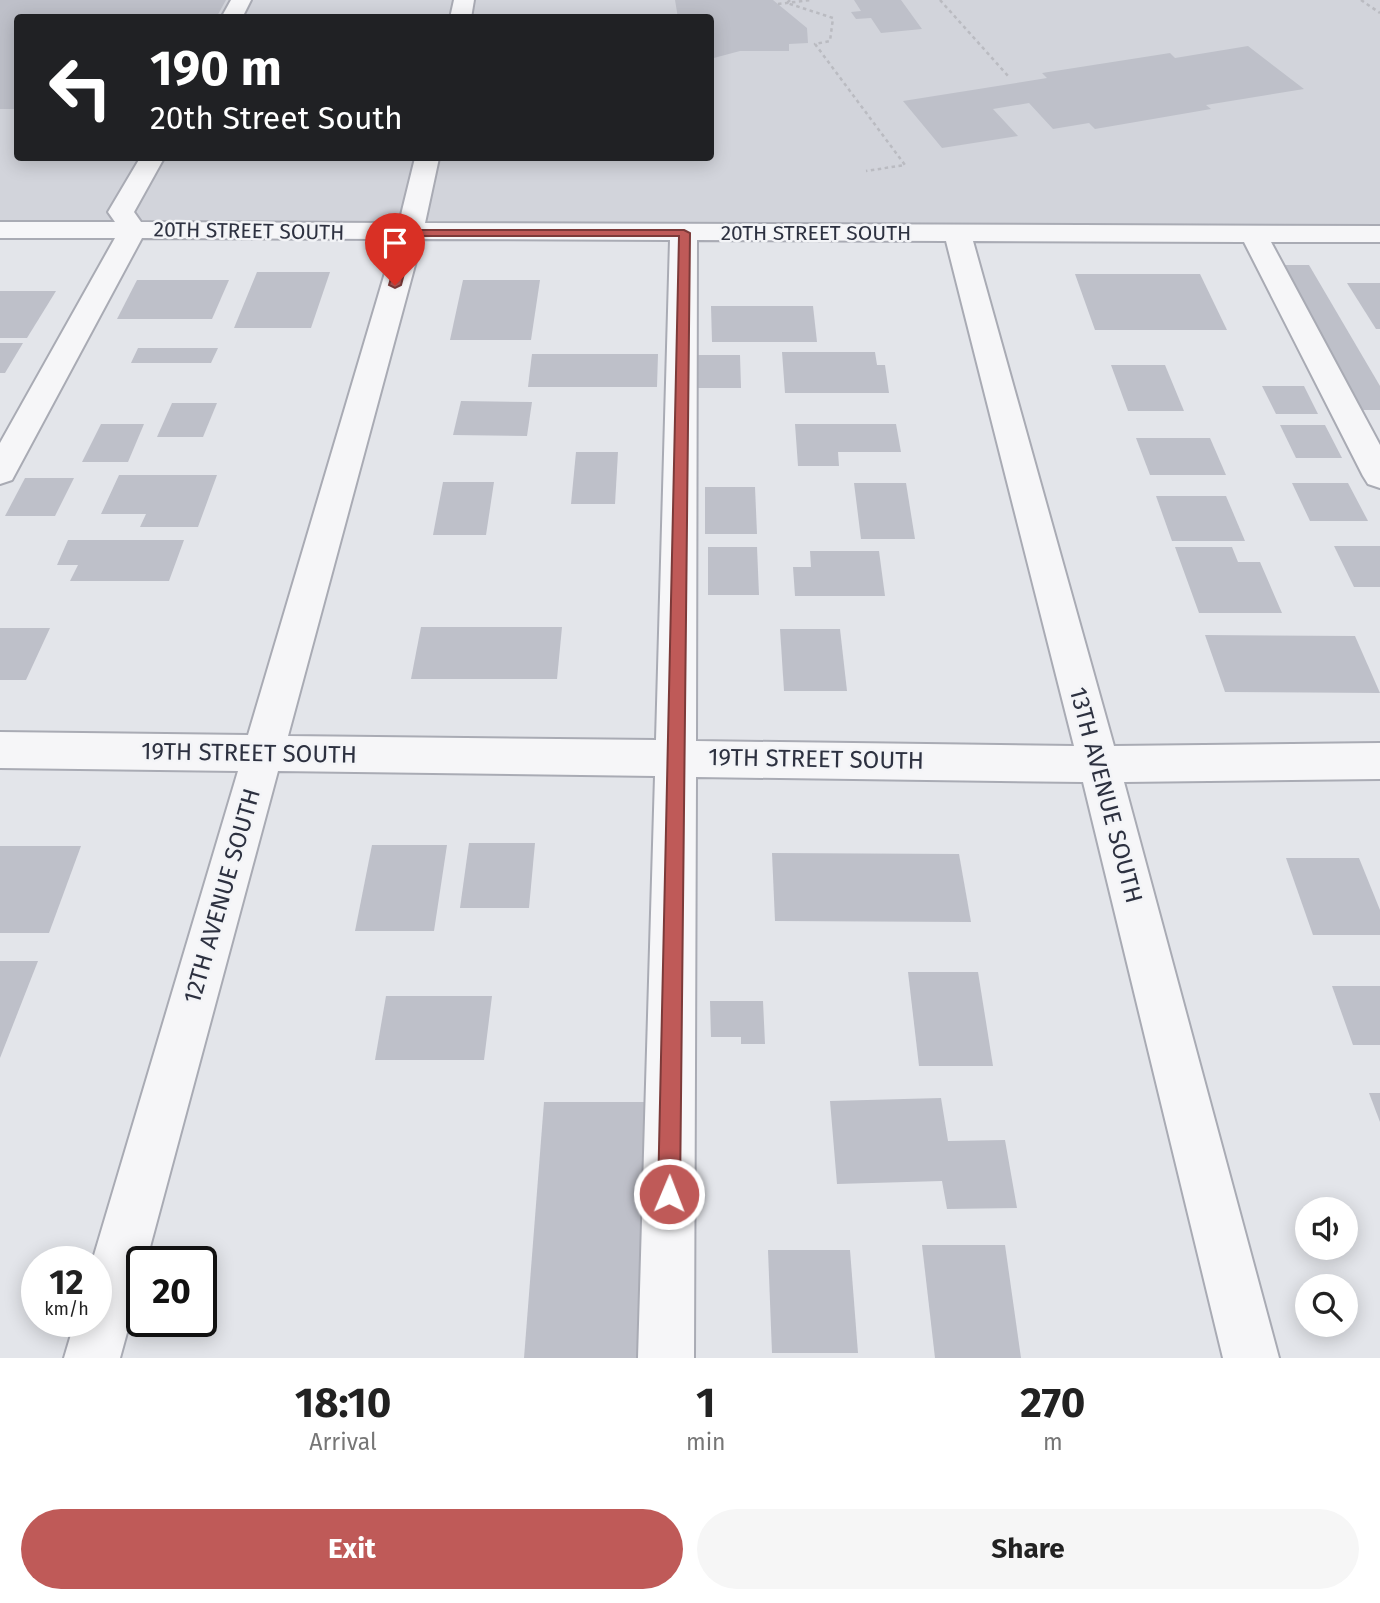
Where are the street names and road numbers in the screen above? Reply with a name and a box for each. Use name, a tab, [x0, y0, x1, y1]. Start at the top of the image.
street label: 20TH STREET SOUTH	[153, 216, 345, 246]
street label: 20TH STREET SOUTH	[721, 220, 911, 246]
street label: 13TH AVENUE SOUTH	[1064, 684, 1148, 906]
street label: 19TH STREET SOUTH	[141, 737, 357, 769]
street label: 19TH STREET SOUTH	[708, 743, 924, 775]
street label: 12TH AVENUE SOUTH	[178, 785, 266, 1007]

